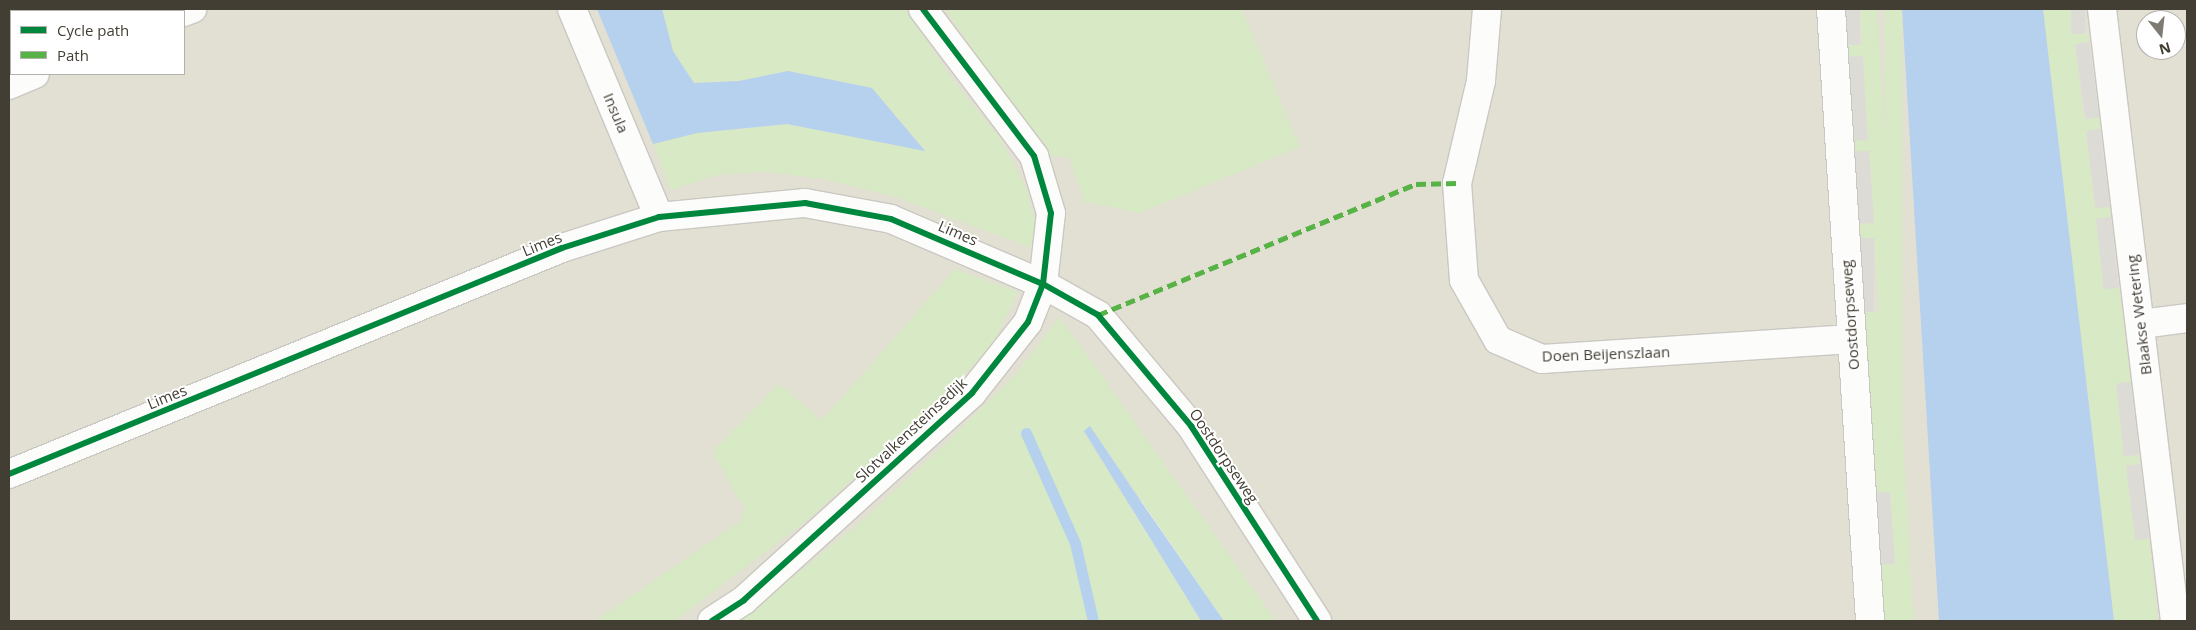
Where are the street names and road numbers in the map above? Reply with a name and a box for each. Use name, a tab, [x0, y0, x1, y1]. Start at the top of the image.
street label: Insula	[600, 90, 632, 136]
street label: Limes	[936, 217, 980, 249]
street label: Limes	[520, 228, 564, 260]
street label: Blaakse Wetering	[2123, 254, 2155, 376]
street label: Oostdorpseweg	[1837, 259, 1863, 371]
street label: Doen Beijenszlaan	[1541, 343, 1671, 365]
street label: Slotvalkensteinsedijk	[852, 374, 970, 486]
street label: Limes	[145, 381, 189, 413]
street label: Oostdorpseweg	[1186, 405, 1262, 507]

